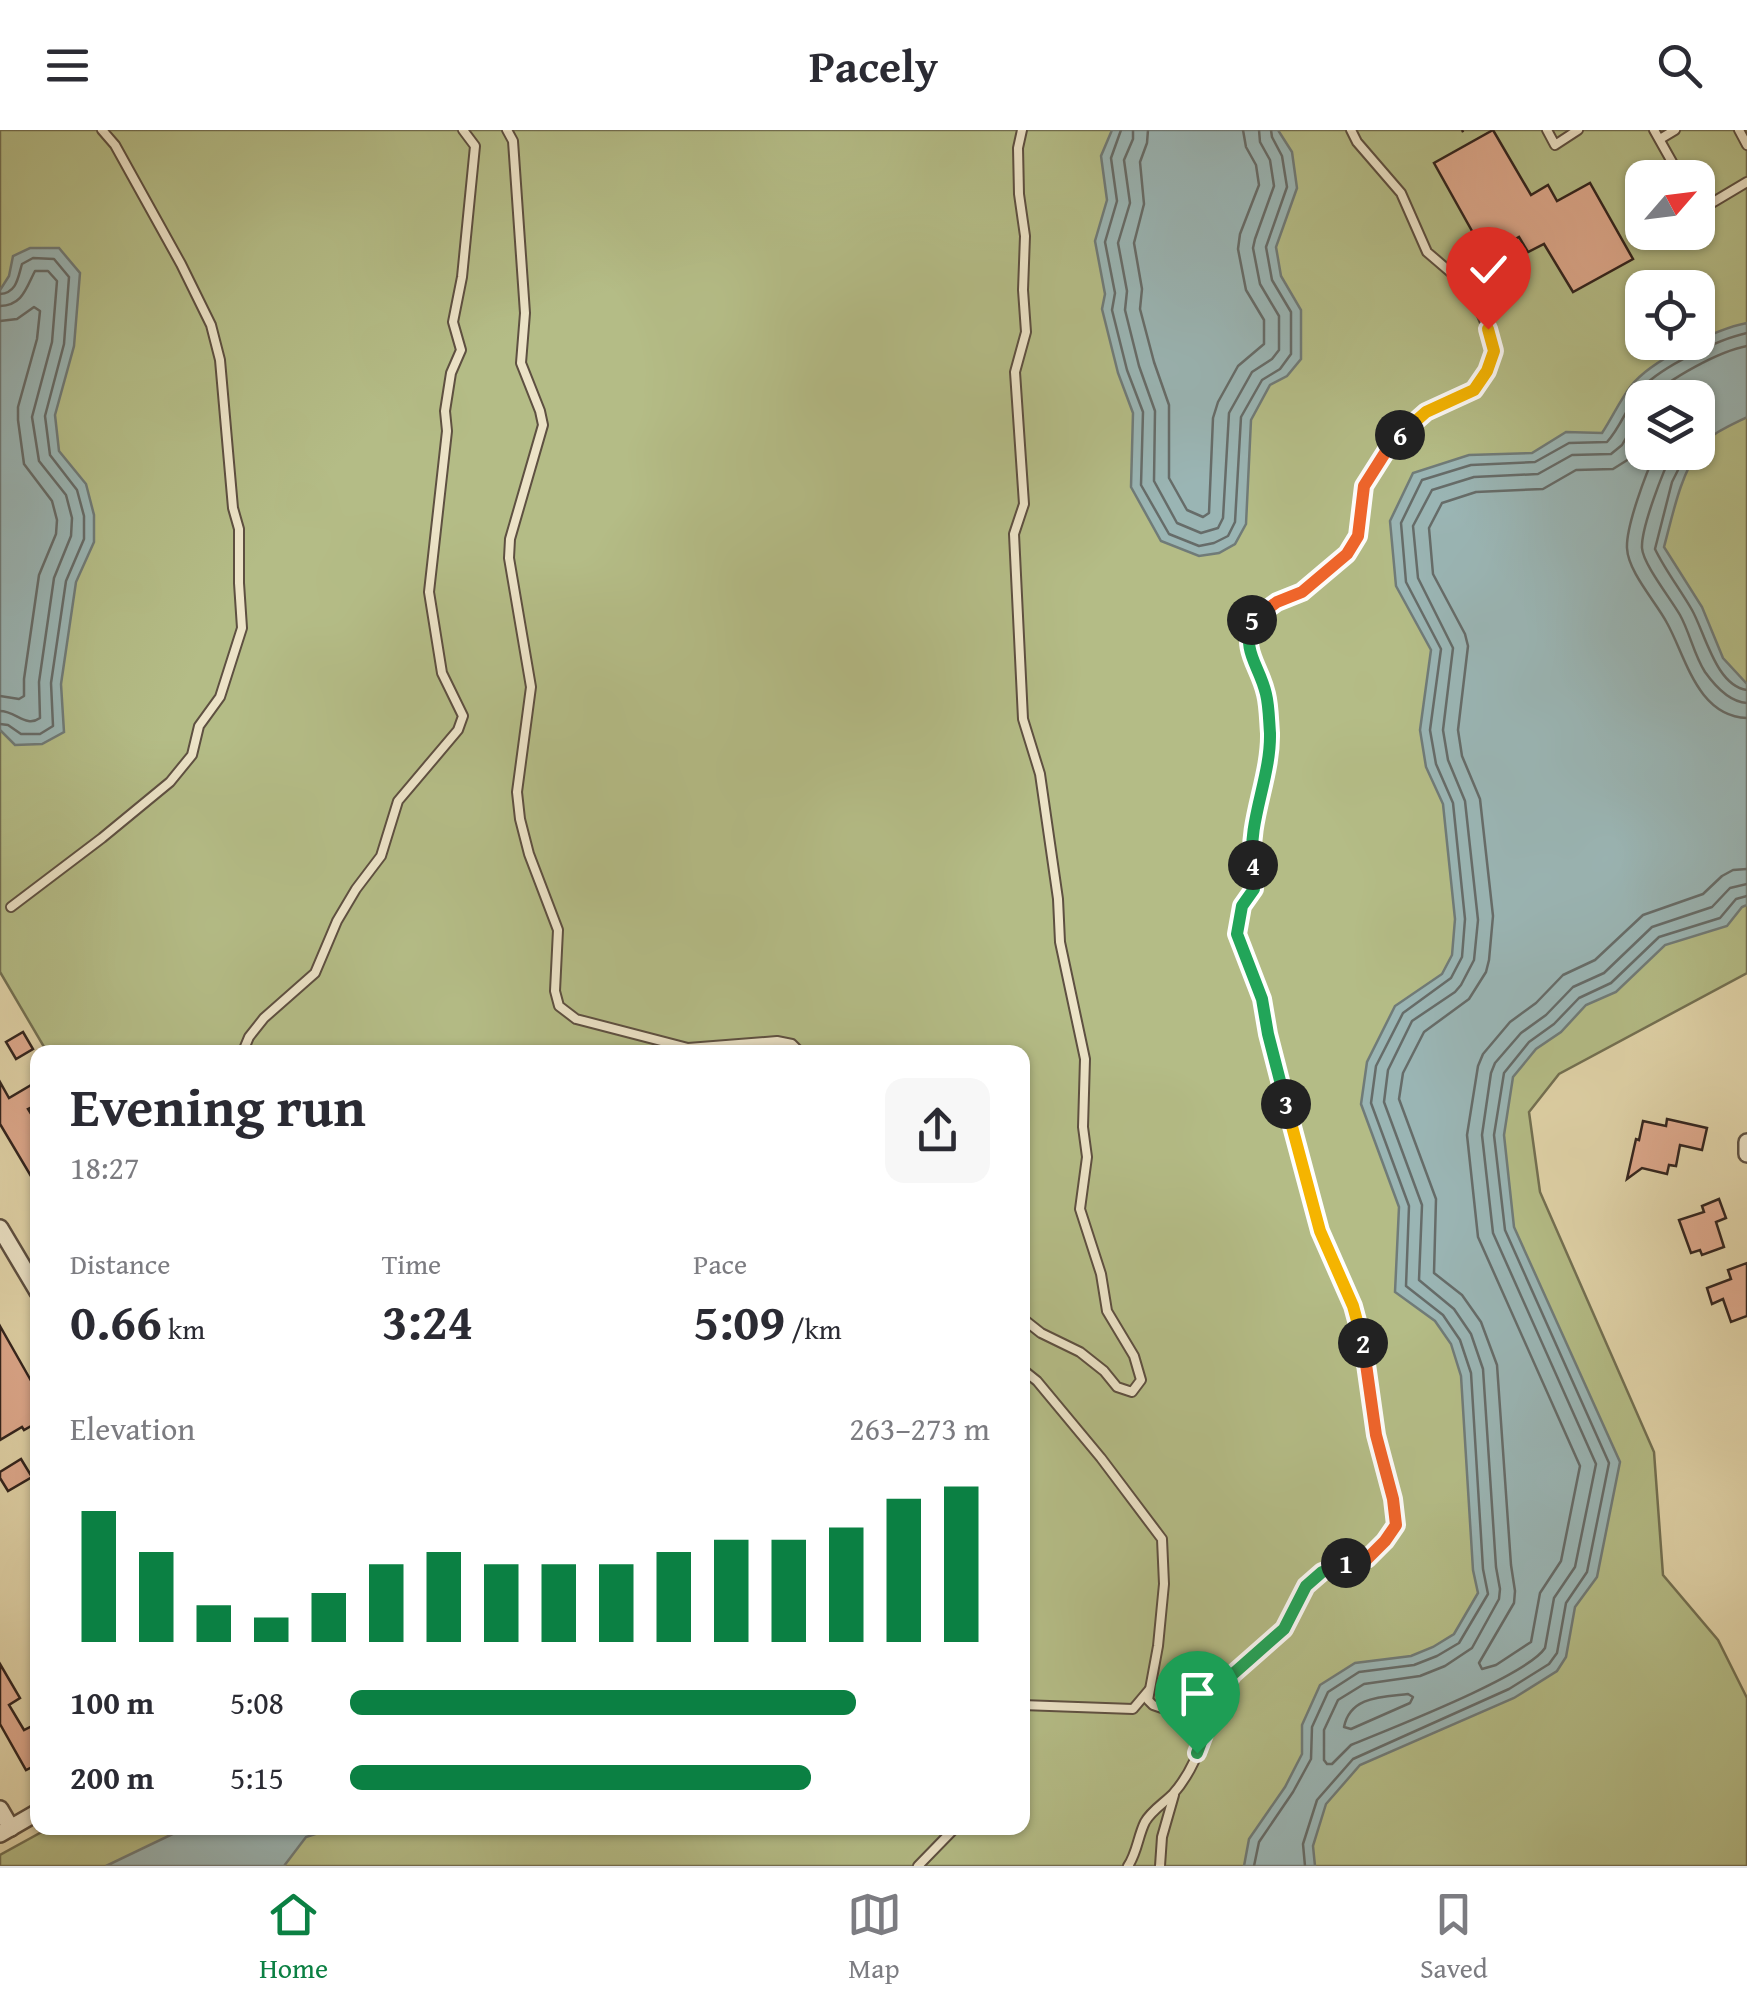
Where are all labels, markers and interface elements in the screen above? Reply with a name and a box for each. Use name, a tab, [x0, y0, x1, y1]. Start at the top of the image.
text: Pacely	[809, 33, 938, 98]
icon: menu	[40, 38, 95, 93]
icon: search	[1652, 38, 1707, 93]
north arrow	[1625, 160, 1715, 250]
map controls	[1625, 160, 1715, 470]
pin	[1446, 227, 1531, 330]
icon: check	[1461, 242, 1516, 297]
button: locate	[1625, 270, 1715, 360]
button: layers	[1625, 380, 1715, 470]
pin: 6	[1375, 410, 1425, 460]
text: 6	[1393, 414, 1407, 455]
pin: 5	[1227, 595, 1277, 645]
text: 5	[1245, 599, 1259, 640]
pin: 4	[1228, 840, 1278, 890]
text: 4	[1246, 844, 1260, 885]
text: Evening run	[70, 1066, 366, 1146]
button: share	[885, 1078, 990, 1183]
pin: 3	[1261, 1079, 1311, 1129]
text: 3	[1279, 1083, 1293, 1124]
text: 18:27	[70, 1144, 139, 1191]
text: Distance	[70, 1243, 170, 1284]
text: Time	[382, 1243, 441, 1284]
text: Pace	[693, 1243, 747, 1284]
text: 0.66	[70, 1284, 162, 1357]
text: 3:24	[382, 1284, 474, 1357]
text: 5:09	[693, 1284, 785, 1357]
text: km	[162, 1308, 205, 1349]
text: /km	[785, 1308, 842, 1349]
pin: 2	[1338, 1318, 1388, 1368]
text: 2	[1356, 1322, 1370, 1363]
text: Elevation	[70, 1405, 195, 1452]
text: 263–273 m	[849, 1405, 990, 1452]
pin: 1	[1321, 1538, 1371, 1588]
text: 1	[1339, 1542, 1353, 1583]
pin	[1155, 1651, 1240, 1754]
icon: arrive	[1170, 1666, 1225, 1721]
text: 100 m	[70, 1679, 154, 1726]
text: 5:08	[230, 1679, 284, 1726]
text: 200 m	[70, 1754, 154, 1801]
text: 5:15	[230, 1754, 284, 1801]
tab: Home	[259, 1887, 328, 1988]
tab: Map	[847, 1887, 902, 1988]
tab: Saved	[1420, 1887, 1488, 1988]

